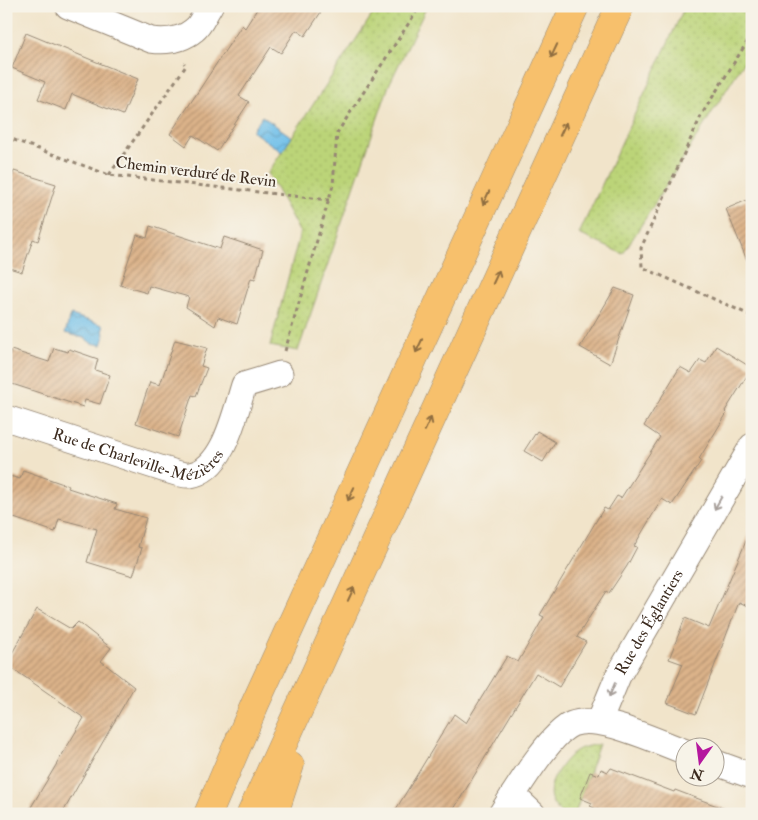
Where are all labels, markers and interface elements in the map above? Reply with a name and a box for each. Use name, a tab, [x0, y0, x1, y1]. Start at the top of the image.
one-way arrow	[549, 43, 559, 58]
one-way arrow	[559, 122, 569, 137]
street label: Chemin verduré de Revin	[114, 152, 278, 192]
one-way arrow	[481, 190, 491, 205]
one-way arrow	[491, 269, 501, 284]
one-way arrow	[413, 338, 423, 353]
one-way arrow	[424, 417, 434, 432]
street label: Rue de Charleville-Mézières	[50, 424, 228, 485]
one-way arrow	[346, 486, 356, 501]
one-way arrow	[713, 496, 723, 511]
street label: Rue des Églantiers	[611, 566, 688, 679]
one-way arrow	[346, 587, 356, 602]
one-way arrow	[607, 682, 617, 697]
north arrow	[676, 738, 726, 788]
text: N	[688, 764, 706, 784]

